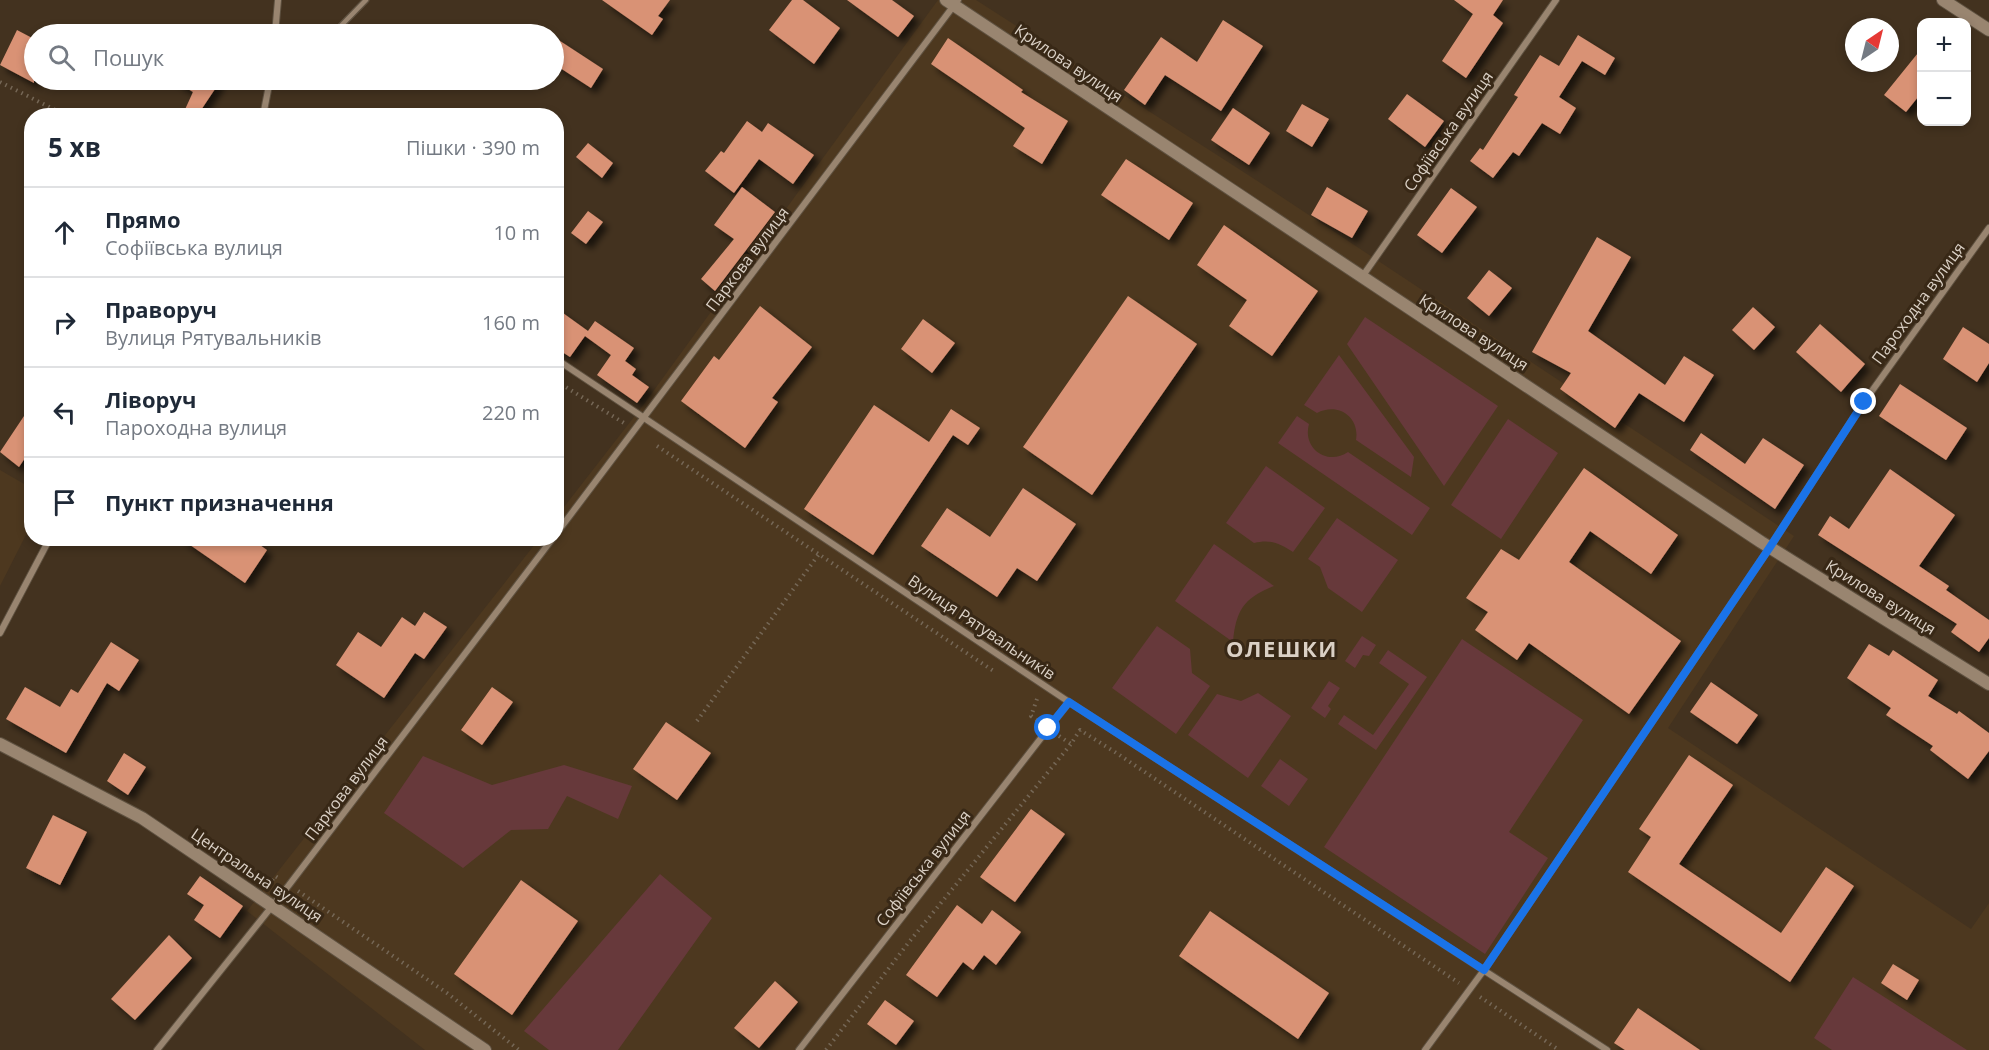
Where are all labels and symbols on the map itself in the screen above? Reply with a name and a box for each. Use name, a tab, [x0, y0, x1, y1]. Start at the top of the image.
north arrow	[1845, 18, 1899, 72]
street label: Крилова вулиця	[1011, 19, 1127, 107]
street label: Софіївська вулиця	[1398, 66, 1498, 196]
street label: Паркова вулиця	[700, 202, 794, 316]
street label: Пароходна вулиця	[1866, 238, 1970, 368]
street label: Крилова вулиця	[1415, 288, 1533, 376]
route end	[1850, 388, 1876, 414]
street label: Крилова вулиця	[1822, 554, 1940, 640]
street label: Вулиця Рятувальників	[904, 569, 1060, 685]
district label: ОЛЕШКИ	[1226, 633, 1338, 663]
route start	[1034, 714, 1060, 740]
street label: Паркова вулиця	[299, 731, 393, 845]
street label: Софіївська вулиця	[871, 805, 975, 931]
street label: Центральна вулиця	[187, 823, 327, 927]

